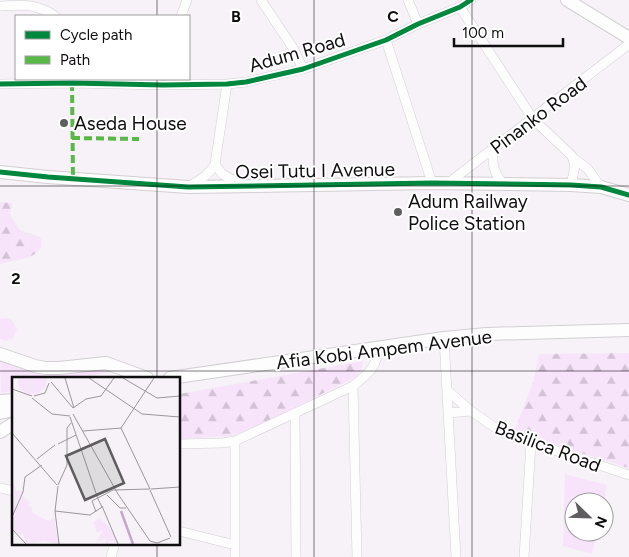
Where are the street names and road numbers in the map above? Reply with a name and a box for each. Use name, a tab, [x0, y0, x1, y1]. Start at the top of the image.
street label: Adum Road	[246, 28, 348, 77]
street label: Pinanko Road	[486, 72, 591, 159]
street label: Osei Tutu I Avenue	[235, 158, 395, 183]
street label: Afia Kobi Ampem Avenue	[275, 325, 493, 374]
street label: Basilica Road	[492, 416, 604, 477]

